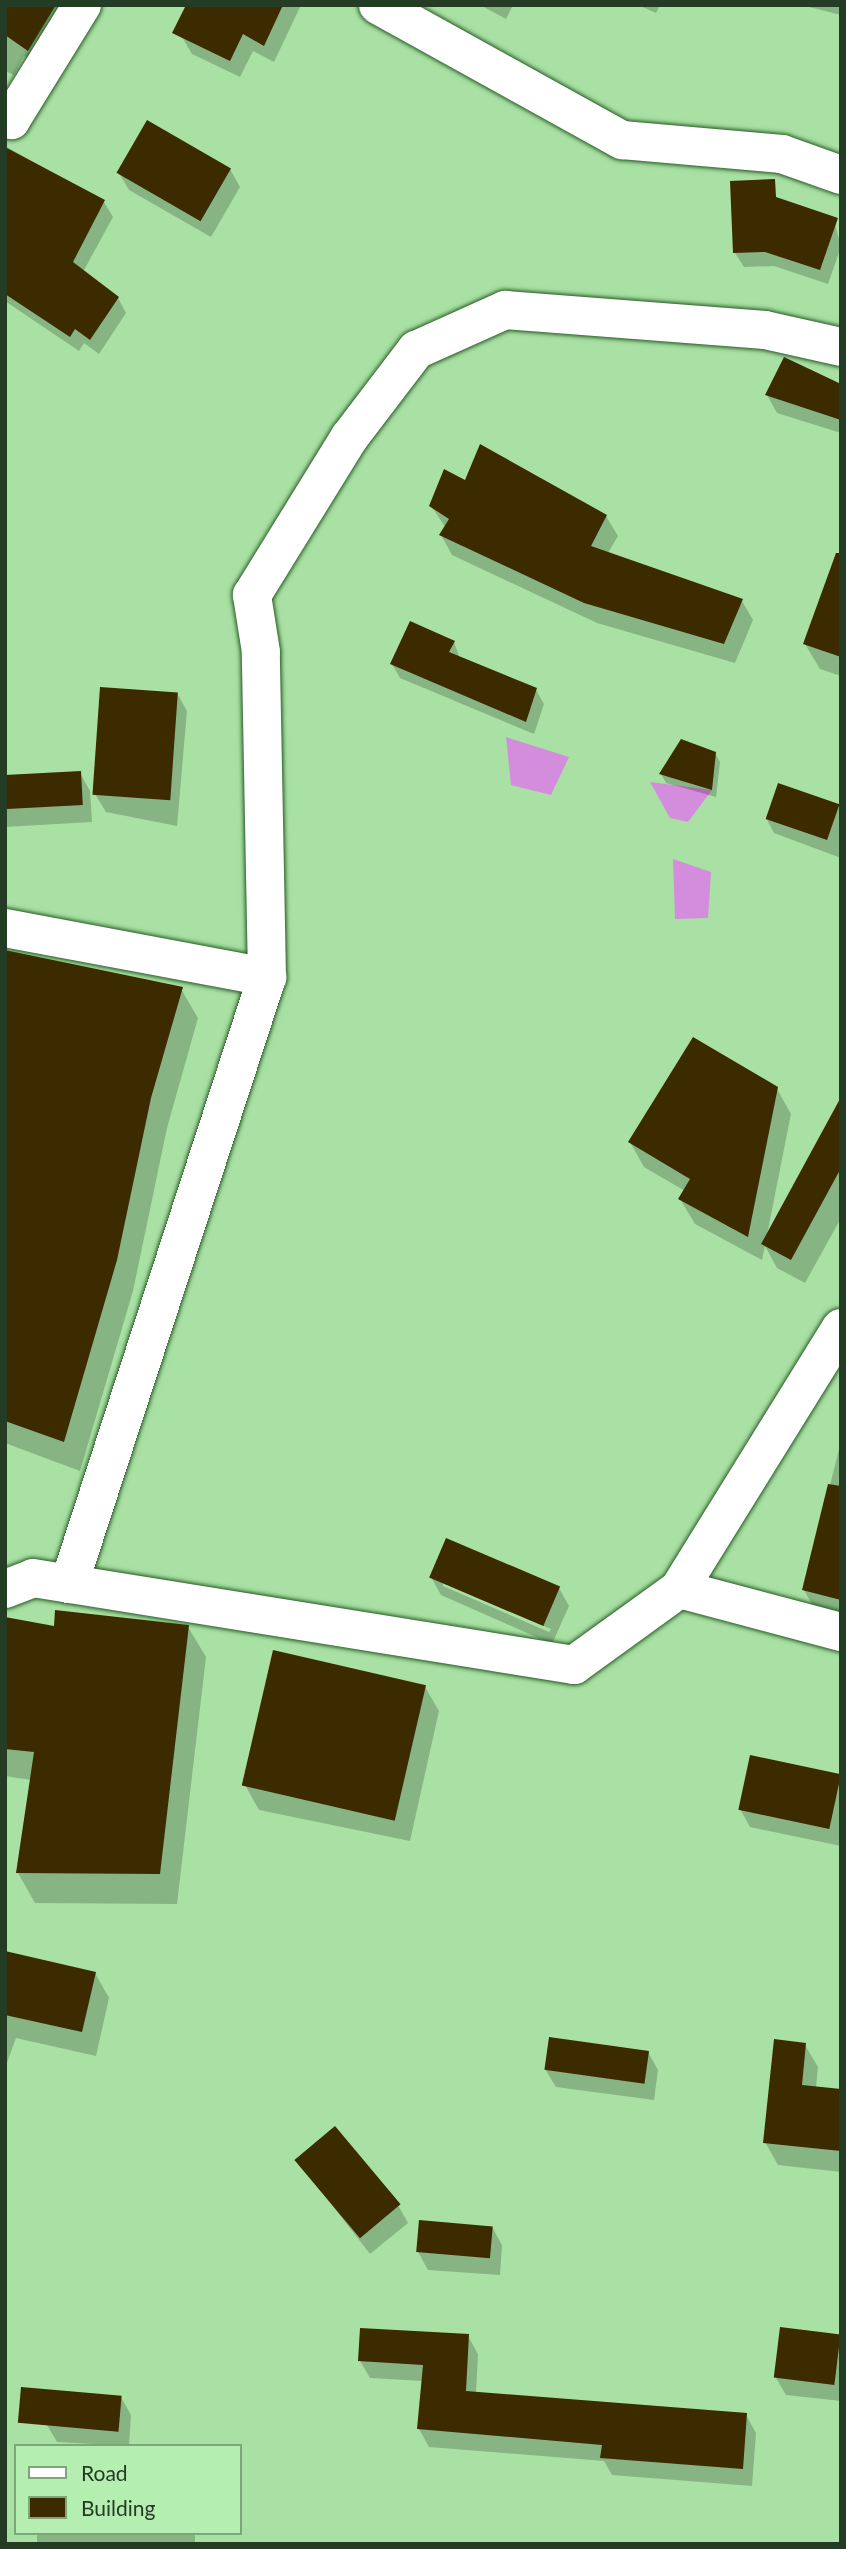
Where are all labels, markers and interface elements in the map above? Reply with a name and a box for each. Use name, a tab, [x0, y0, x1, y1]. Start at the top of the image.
legend	[14, 2444, 242, 2535]
text: Road	[81, 2460, 128, 2485]
text: Building	[81, 2495, 156, 2520]

